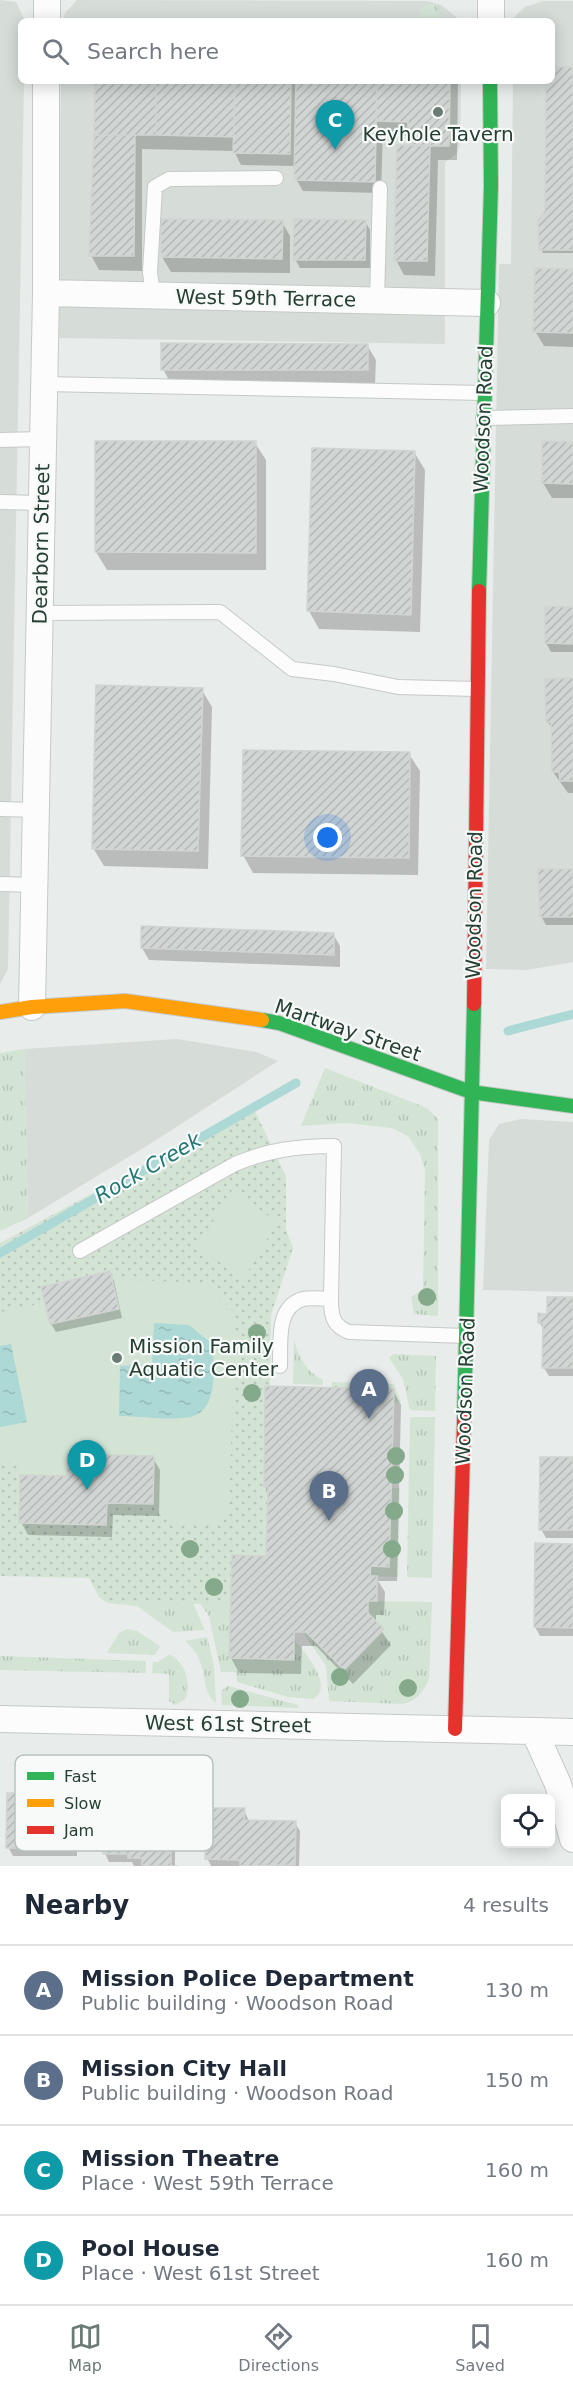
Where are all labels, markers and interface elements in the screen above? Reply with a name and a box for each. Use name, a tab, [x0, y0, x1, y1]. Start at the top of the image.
search box	[18, 18, 555, 84]
icon: search	[39, 35, 72, 68]
text: Search here	[87, 39, 219, 64]
pin: C	[316, 100, 354, 150]
marker: Keyhole Tavern	[431, 105, 445, 119]
place label: Keyhole Tavern	[362, 122, 514, 146]
street label: West 59th Terrace	[175, 284, 357, 312]
street label: Woodson Road	[468, 345, 498, 493]
street label: Dearborn Street	[28, 463, 54, 625]
your location	[313, 823, 342, 852]
street label: Woodson Road	[461, 831, 487, 979]
street label: Martway Street	[272, 994, 424, 1066]
water label: Rock Creek	[90, 1127, 206, 1208]
street label: Woodson Road	[450, 1317, 480, 1465]
place label: Mission Family Aquatic Center	[129, 1334, 279, 1381]
marker: Mission Family Aquatic Center	[110, 1351, 124, 1365]
pin: A	[350, 1370, 388, 1419]
pin: D	[68, 1440, 106, 1490]
pin: B	[310, 1472, 348, 1521]
street label: West 61st Street	[145, 1711, 312, 1737]
legend	[15, 1755, 213, 1851]
text: Fast	[64, 1767, 96, 1786]
text: Slow	[64, 1794, 101, 1813]
map controls	[501, 1794, 555, 1848]
button: locate	[501, 1794, 555, 1848]
text: Jam	[63, 1821, 94, 1840]
text: Nearby	[24, 1890, 129, 1920]
text: 4 results	[463, 1893, 549, 1917]
text: Mission Police Department	[81, 1966, 414, 1991]
text: A	[36, 1978, 51, 2002]
text: 130 m	[485, 1978, 549, 2002]
text: Public building · Woodson Road	[81, 1991, 393, 2015]
text: Mission City Hall	[81, 2056, 287, 2081]
text: B	[36, 2068, 51, 2092]
text: 150 m	[485, 2068, 549, 2092]
text: Public building · Woodson Road	[81, 2081, 393, 2105]
text: Mission Theatre	[81, 2146, 279, 2171]
text: C	[36, 2158, 51, 2182]
text: 160 m	[485, 2158, 549, 2182]
text: Place · West 59th Terrace	[81, 2171, 334, 2195]
text: Pool House	[81, 2236, 220, 2261]
text: D	[35, 2248, 52, 2272]
text: 160 m	[485, 2248, 549, 2272]
text: Place · West 61st Street	[81, 2261, 320, 2285]
tab: Map	[68, 2320, 102, 2375]
tab: Directions	[238, 2320, 319, 2375]
tab: Saved	[455, 2320, 505, 2375]

